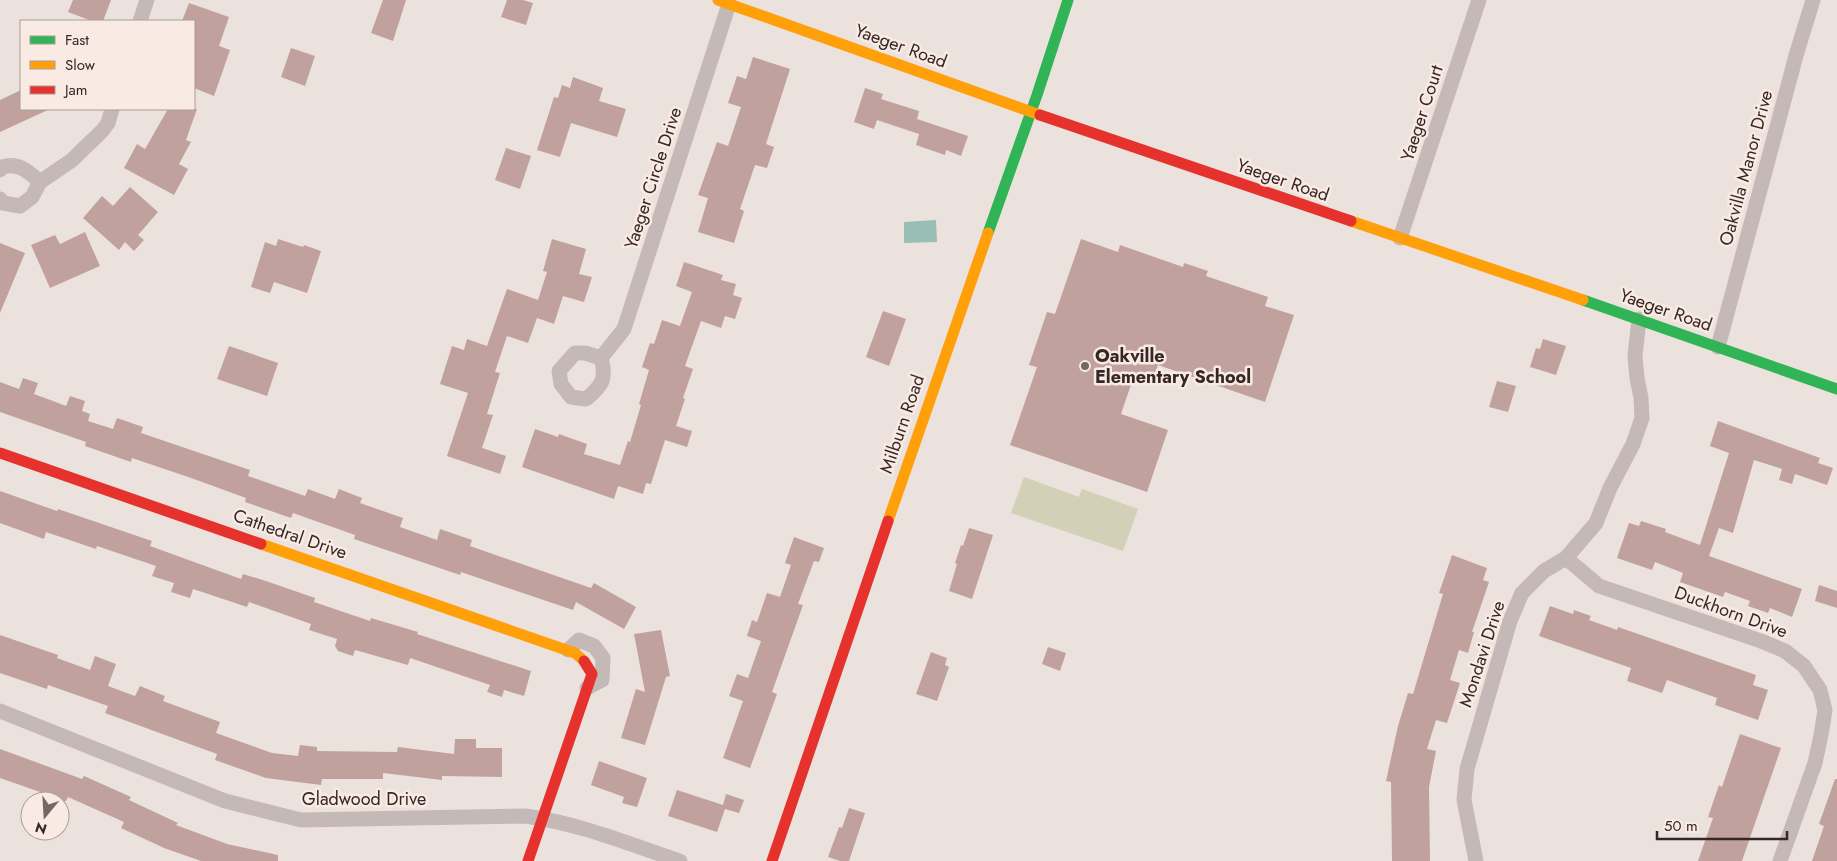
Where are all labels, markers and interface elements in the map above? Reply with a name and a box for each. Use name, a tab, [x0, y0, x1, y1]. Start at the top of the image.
street label: Yaeger Road	[851, 17, 951, 75]
legend	[20, 20, 195, 110]
text: Fast	[65, 29, 89, 51]
text: Slow	[65, 54, 96, 76]
street label: Yaeger Court	[1394, 61, 1450, 164]
text: Jam	[63, 79, 88, 101]
street label: Oakvilla Manor Drive	[1713, 87, 1779, 249]
street label: Yaeger Circle Drive	[618, 104, 688, 252]
street label: Yaeger Road	[1233, 152, 1333, 208]
street label: Yaeger Road	[1616, 282, 1716, 338]
place label: Oakville Elementary School	[1095, 343, 1251, 390]
marker: Oakville Elementary School	[1079, 360, 1091, 372]
street label: Milburn Road	[873, 371, 931, 477]
street label: Cathedral Drive	[230, 502, 350, 566]
street label: Duckhorn Drive	[1671, 580, 1791, 644]
street label: Mondavi Drive	[1453, 597, 1511, 711]
street label: Gladwood Drive	[302, 786, 426, 812]
north arrow	[20, 791, 70, 841]
scale bar	[1657, 808, 1787, 840]
text: 50 m	[1664, 815, 1698, 837]
text: N	[33, 817, 49, 840]

